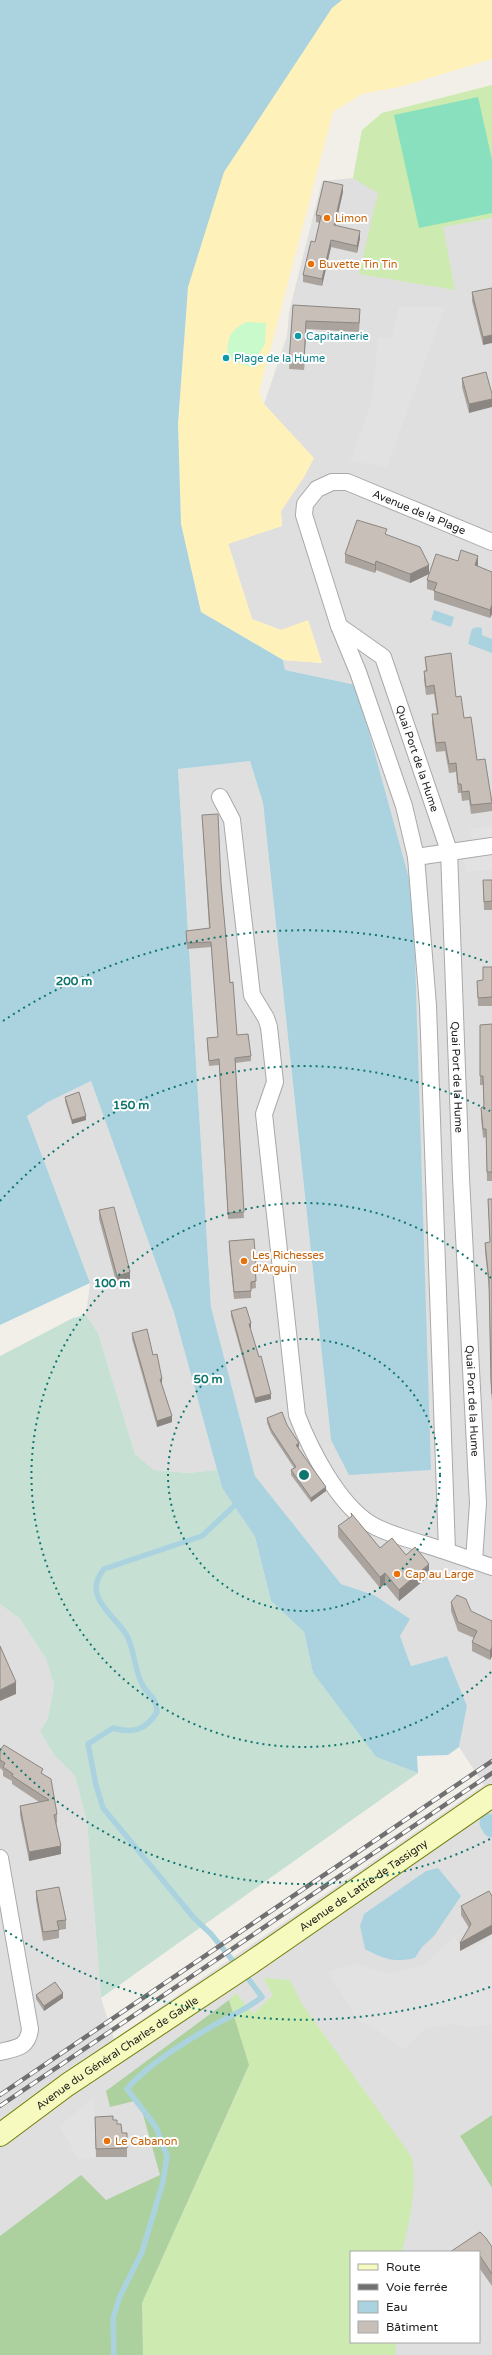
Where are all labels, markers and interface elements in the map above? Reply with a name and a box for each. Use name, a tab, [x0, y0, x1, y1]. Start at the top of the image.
place label: Limon	[335, 212, 368, 225]
marker: Limon	[322, 213, 332, 223]
place label: Buvette Tin Tin	[319, 258, 398, 271]
marker: Buvette Tin Tin	[306, 259, 316, 269]
place label: Capitainerie	[306, 330, 369, 343]
marker: Capitainerie	[293, 331, 303, 341]
place label: Plage de la Hume	[234, 352, 325, 365]
marker: Plage de la Hume	[221, 353, 231, 363]
street label: Avenue de la Plage	[371, 487, 468, 537]
street label: Quai Port de la Hume	[393, 704, 441, 814]
text: 200 m	[56, 974, 92, 988]
street label: Quai Port de la Hume	[448, 1021, 465, 1133]
text: 150 m	[113, 1098, 149, 1112]
place label: Les Richesses d'Arguin	[252, 1249, 324, 1275]
marker: Les Richesses d'Arguin	[239, 1256, 249, 1266]
text: 100 m	[94, 1276, 130, 1290]
street label: Quai Port de la Hume	[463, 1345, 482, 1457]
text: 50 m	[193, 1372, 223, 1386]
centre of rings	[297, 1468, 311, 1482]
place label: Cap au Large	[405, 1568, 474, 1581]
marker: Cap au Large	[392, 1569, 402, 1579]
street label: Avenue de Lattre de Tassigny	[297, 1836, 430, 1934]
street label: Avenue du Général Charles de Gaulle	[34, 1994, 201, 2113]
place label: Le Cabanon	[115, 2135, 177, 2148]
marker: Le Cabanon	[102, 2136, 112, 2146]
legend	[350, 2251, 480, 2343]
text: Route	[386, 2260, 421, 2274]
text: Voie ferrée	[386, 2280, 448, 2294]
text: Eau	[386, 2300, 408, 2314]
text: Bâtiment	[386, 2320, 438, 2334]

